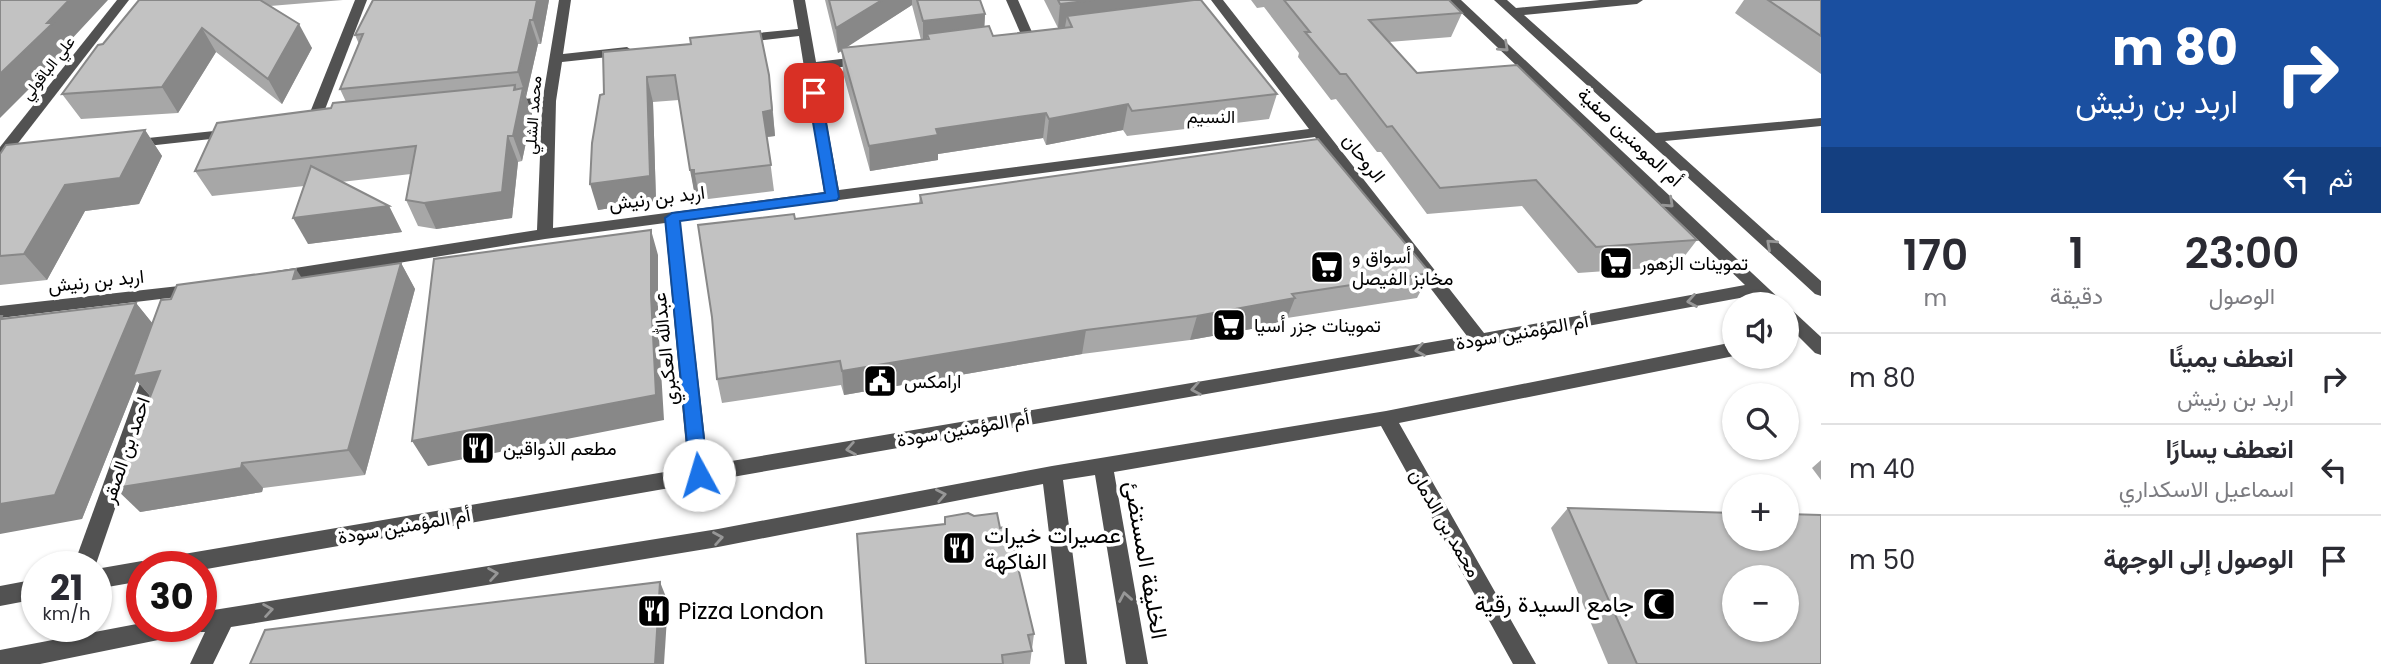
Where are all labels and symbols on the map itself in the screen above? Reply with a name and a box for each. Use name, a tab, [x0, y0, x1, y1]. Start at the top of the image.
street label: علي الباقولي	[16, 31, 82, 106]
one-way arrow	[1496, 38, 1509, 51]
pin	[784, 63, 844, 123]
street label: محمد الشلي	[519, 75, 549, 155]
street label: أم المومنين صفية	[1571, 81, 1689, 193]
district label: النسيم	[1187, 104, 1235, 129]
street label: الروحان	[1336, 128, 1392, 188]
street label: اربد بن رنيش	[607, 179, 707, 217]
one-way arrow	[1661, 195, 1674, 207]
one-way arrow	[1766, 240, 1779, 253]
place label: أسواق و مخابز الفيصل	[1352, 243, 1453, 292]
supermarket icon: تموينات الزهور	[1597, 244, 1635, 282]
supermarket icon: أسواق و مخابز الفيصل	[1308, 248, 1346, 286]
place label: تموينات الزهور	[1639, 250, 1748, 277]
street label: اربد بن رنيش	[47, 263, 145, 299]
street label: عبدالله العكبري	[646, 291, 686, 407]
one-way arrow	[1686, 293, 1698, 308]
supermarket icon: تموينات جزر أسيا	[1210, 306, 1248, 344]
street label: أم المؤمنين سودة	[1454, 307, 1590, 357]
place label: تموينات جزر أسيا	[1254, 312, 1381, 339]
one-way arrow	[1414, 342, 1426, 357]
public building icon: ارامكس	[861, 362, 899, 400]
place label: ارامكس	[904, 368, 961, 395]
one-way arrow	[1190, 381, 1202, 396]
street label: احمد بن الصقر	[95, 393, 157, 508]
street label: أم المؤمنين سودة	[895, 404, 1031, 454]
restaurant icon: مطعم الذواقين	[459, 429, 497, 467]
place label: مطعم الذواقين	[503, 435, 617, 462]
position arrow	[662, 438, 736, 512]
one-way arrow	[845, 441, 857, 456]
street label: محمد بن الدمان	[1403, 464, 1487, 582]
street label: الخليفة المستضئ	[1116, 478, 1176, 642]
one-way arrow	[935, 488, 947, 503]
street label: أم المؤمنين سودة	[336, 501, 472, 551]
place label: عصيرات خيرات الفاكهة	[984, 519, 1121, 577]
restaurant icon: عصيرات خيرات الفاكهة	[940, 529, 978, 567]
one-way arrow	[712, 531, 724, 546]
speed limit sign: 30	[126, 551, 217, 642]
one-way arrow	[487, 567, 499, 582]
mosque icon: جامع السيدة رقية	[1640, 585, 1678, 623]
place label: جامع السيدة رقية	[1474, 588, 1634, 620]
one-way arrow	[1118, 591, 1133, 603]
restaurant icon: Pizza London	[635, 592, 673, 630]
place label: Pizza London	[678, 595, 824, 627]
one-way arrow	[263, 603, 274, 618]

